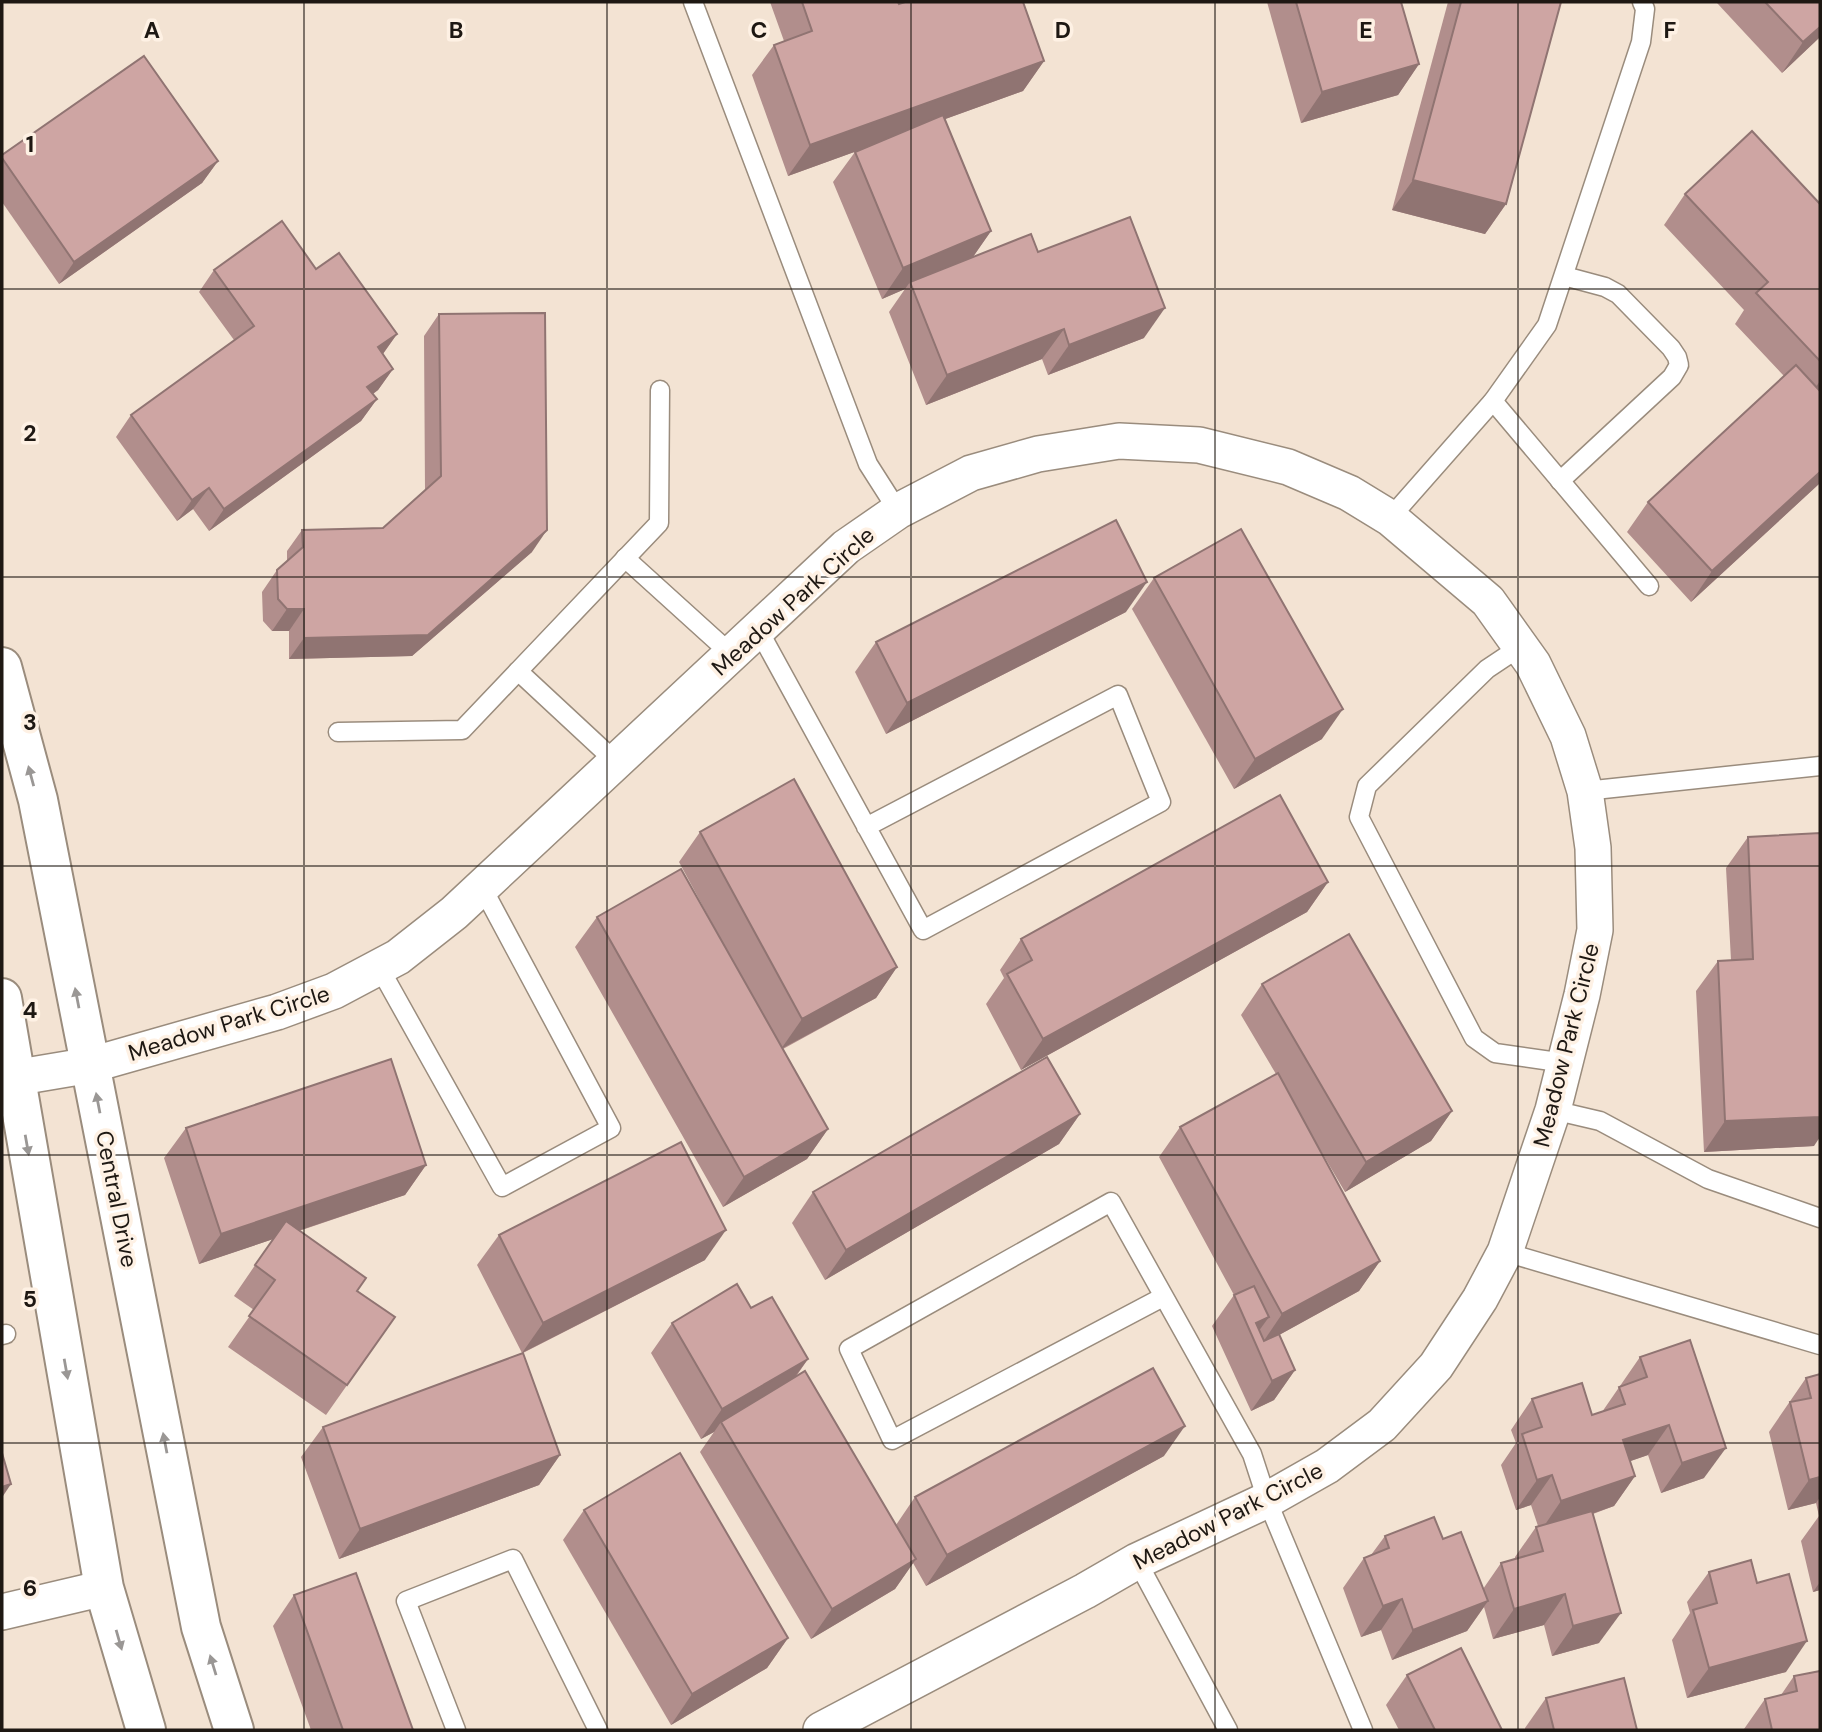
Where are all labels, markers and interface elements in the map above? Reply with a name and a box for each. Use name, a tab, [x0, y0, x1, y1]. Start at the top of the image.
text: A	[144, 15, 160, 45]
text: B	[449, 15, 463, 45]
text: C	[751, 15, 767, 45]
text: D	[1055, 15, 1071, 45]
text: E	[1359, 15, 1373, 45]
text: F	[1664, 15, 1677, 45]
text: 1	[26, 129, 34, 159]
text: 2	[23, 418, 37, 448]
street label: Meadow Park Circle	[705, 520, 881, 682]
text: 3	[23, 707, 37, 737]
one-way arrow	[26, 765, 36, 786]
street label: Meadow Park Circle	[1526, 940, 1606, 1150]
street label: Meadow Park Circle	[125, 978, 333, 1068]
one-way arrow	[72, 987, 83, 1009]
text: 4	[23, 995, 38, 1025]
one-way arrow	[92, 1092, 103, 1114]
street label: Central Drive	[89, 1128, 145, 1270]
one-way arrow	[22, 1134, 33, 1156]
text: 5	[23, 1284, 37, 1314]
one-way arrow	[61, 1358, 72, 1380]
one-way arrow	[159, 1432, 170, 1454]
street label: Meadow Park Circle	[1128, 1455, 1328, 1577]
text: 6	[23, 1573, 37, 1603]
one-way arrow	[115, 1630, 125, 1651]
one-way arrow	[208, 1654, 218, 1675]

